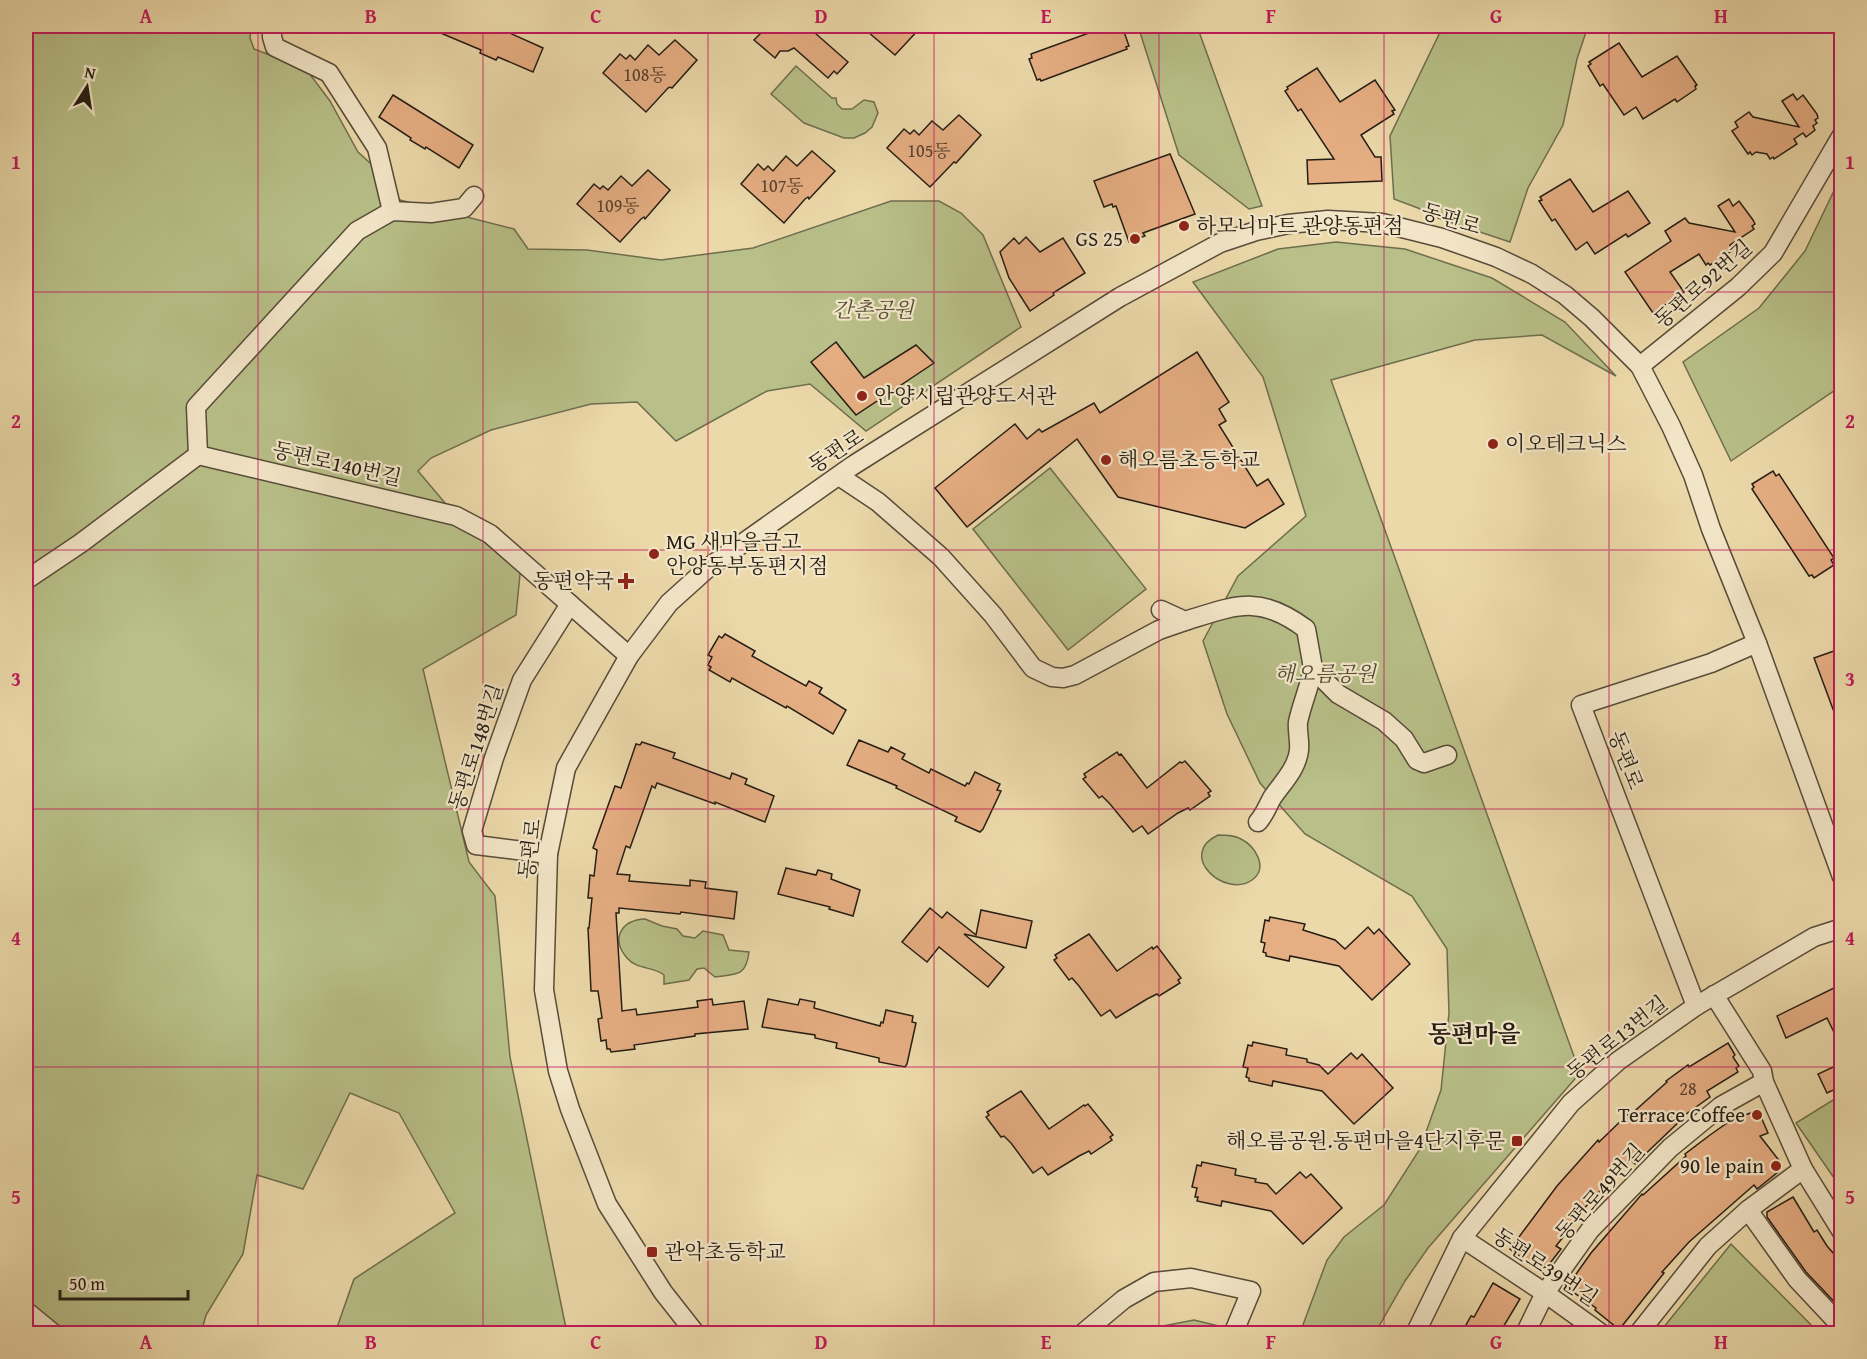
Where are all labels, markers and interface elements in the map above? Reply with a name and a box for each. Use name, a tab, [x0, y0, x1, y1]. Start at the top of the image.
text: A	[140, 1, 153, 30]
text: B	[365, 1, 377, 30]
text: C	[590, 1, 602, 30]
text: D	[814, 1, 828, 30]
text: E	[1041, 1, 1052, 30]
text: F	[1266, 1, 1276, 30]
text: G	[1490, 1, 1502, 30]
text: H	[1714, 1, 1728, 30]
north arrow	[57, 57, 117, 117]
text: N	[82, 59, 98, 85]
house number: 108동	[623, 61, 667, 88]
house number: 105동	[907, 137, 951, 164]
text: 1	[11, 147, 21, 176]
text: 1	[1845, 147, 1855, 176]
house number: 107동	[760, 172, 804, 199]
house number: 109동	[596, 192, 640, 219]
street label: 동편로	[1418, 195, 1485, 242]
place label: 하모니마트 관양동편점	[1196, 210, 1403, 241]
marker: 하모니마트 관양동편점	[1177, 219, 1191, 233]
place label: GS 25	[1076, 223, 1123, 254]
marker: GS 25	[1128, 232, 1142, 246]
street label: 동편로92번길	[1647, 232, 1759, 335]
park label: 간촌공원	[832, 294, 915, 325]
place label: 안양시립관양도서관	[874, 380, 1057, 411]
marker: 안양시립관양도서관	[855, 389, 869, 403]
text: 2	[11, 406, 21, 435]
text: 2	[1845, 406, 1855, 435]
street label: 동편로	[802, 421, 870, 480]
place label: 이오테크닉스	[1505, 428, 1627, 459]
street label: 동편로140번길	[269, 434, 405, 493]
marker: 이오테크닉스	[1486, 437, 1500, 451]
place label: 해오름초등학교	[1118, 444, 1260, 475]
marker: 해오름초등학교	[1099, 453, 1113, 467]
place label: MG 새마을금고 안양동부동편지점	[666, 526, 828, 581]
marker: MG 새마을금고 안양동부동편지점	[647, 547, 661, 561]
place label: 동편약국	[533, 565, 614, 596]
marker: 동편약국	[619, 574, 633, 588]
park label: 해오름공원	[1274, 658, 1377, 689]
text: 3	[11, 664, 21, 693]
text: 3	[1845, 664, 1855, 693]
street label: 동편로148번길	[440, 679, 511, 814]
street label: 동편로	[1601, 726, 1652, 794]
street label: 동편로	[510, 817, 549, 881]
text: 4	[11, 923, 21, 952]
text: 4	[1845, 923, 1855, 952]
street label: 동편로13번길	[1559, 988, 1674, 1087]
district label: 동편마을	[1428, 1016, 1520, 1051]
house number: 28	[1679, 1075, 1697, 1102]
place label: Terrace Coffee	[1618, 1099, 1745, 1130]
marker: Terrace Coffee	[1750, 1108, 1764, 1122]
place label: 해오름공원.동편마을4단지후문	[1226, 1125, 1505, 1156]
marker: 해오름공원.동편마을4단지후문	[1510, 1134, 1524, 1148]
street label: 동편로49번길	[1547, 1136, 1652, 1247]
place label: 90 le pain	[1680, 1150, 1764, 1181]
marker: 90 le pain	[1769, 1159, 1783, 1173]
text: 5	[11, 1182, 21, 1211]
text: 5	[1845, 1182, 1855, 1211]
street label: 동편로39번길	[1486, 1220, 1604, 1313]
place label: 관악초등학교	[664, 1236, 786, 1267]
marker: 관악초등학교	[645, 1245, 659, 1259]
scale bar	[60, 1263, 188, 1301]
text: 50 m	[69, 1270, 105, 1297]
text: A	[140, 1327, 153, 1356]
text: B	[365, 1327, 377, 1356]
text: C	[590, 1327, 602, 1356]
text: D	[814, 1327, 828, 1356]
text: E	[1041, 1327, 1052, 1356]
text: F	[1266, 1327, 1276, 1356]
text: G	[1490, 1327, 1502, 1356]
text: H	[1714, 1327, 1728, 1356]

